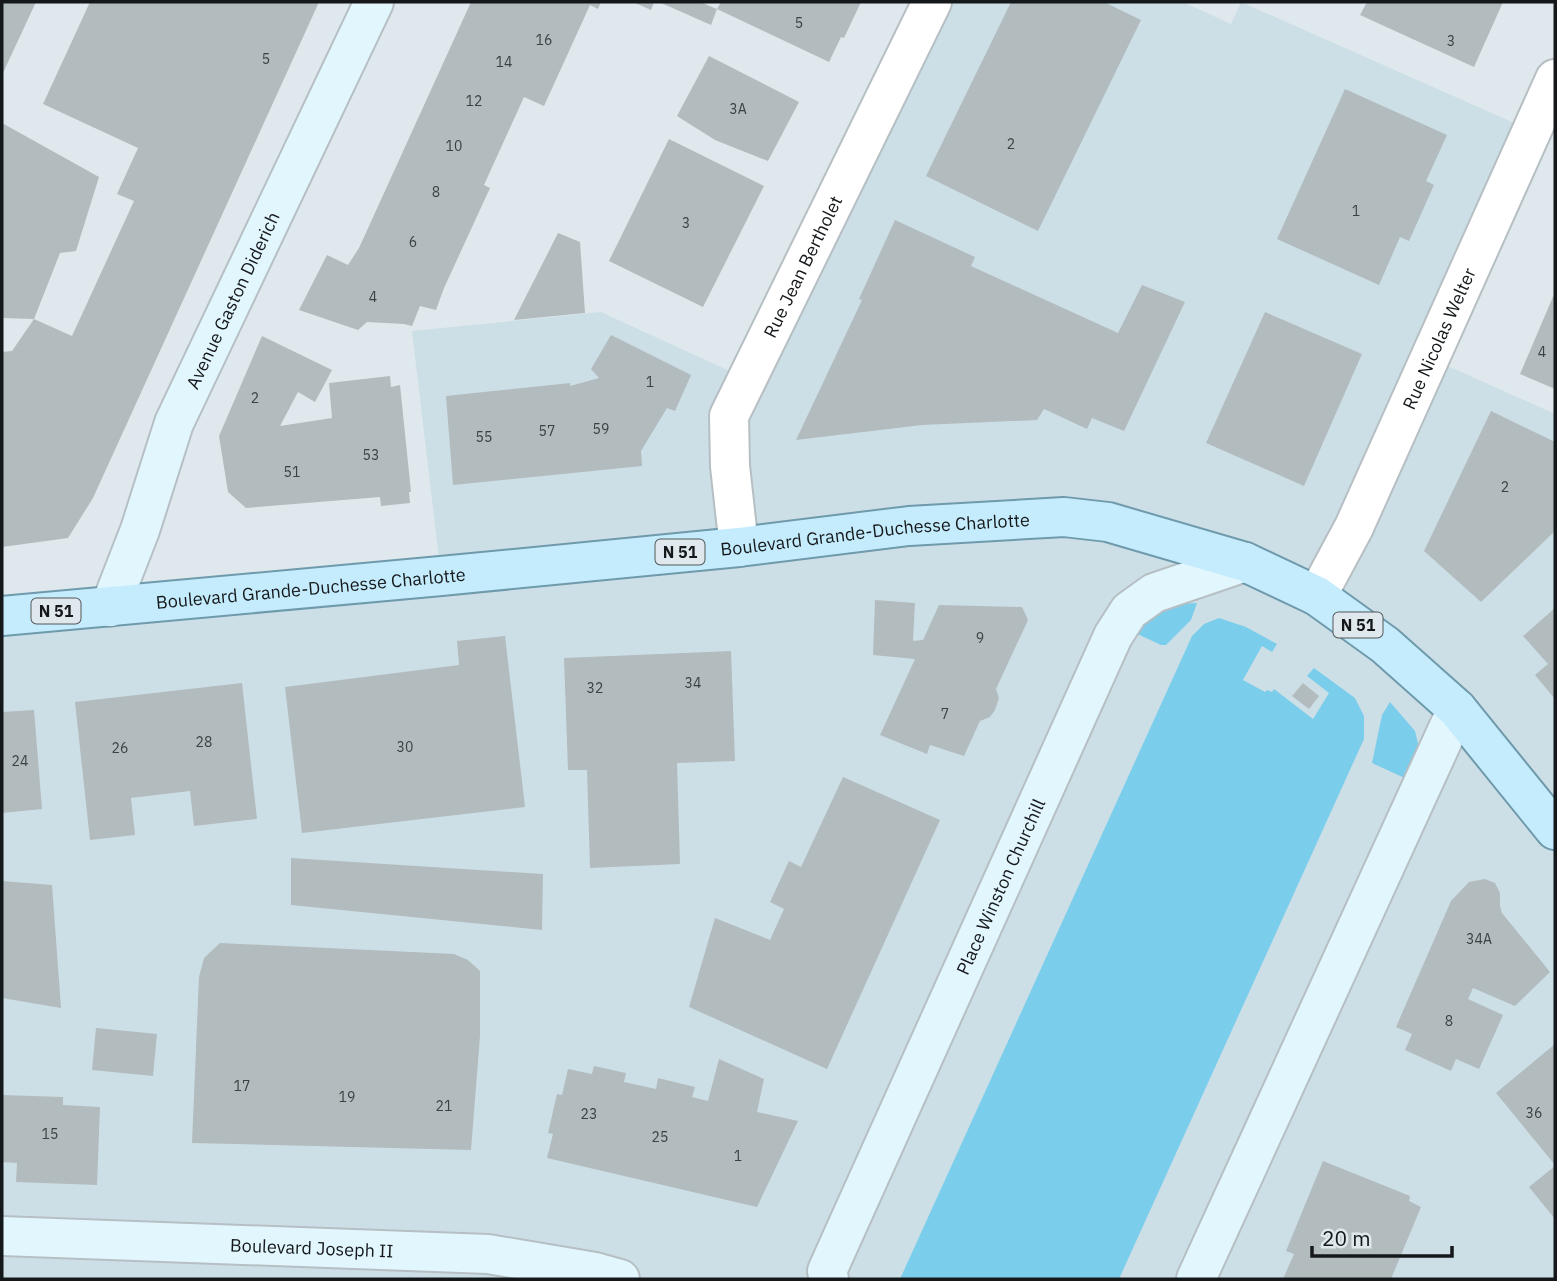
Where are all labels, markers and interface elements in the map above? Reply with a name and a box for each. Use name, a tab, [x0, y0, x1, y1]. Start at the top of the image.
house number: 5	[795, 14, 803, 32]
house number: 16	[536, 31, 552, 49]
house number: 3	[1447, 32, 1455, 50]
house number: 5	[262, 50, 270, 68]
house number: 14	[496, 53, 512, 71]
house number: 12	[466, 92, 482, 110]
house number: 3A	[729, 100, 747, 118]
house number: 2	[1007, 135, 1015, 153]
house number: 10	[446, 137, 462, 155]
house number: 8	[432, 183, 440, 201]
street label: Rue Jean Bertholet	[758, 192, 847, 341]
house number: 1	[1352, 202, 1360, 220]
street label: Avenue Gaston Diderich	[181, 208, 284, 392]
house number: 3	[682, 214, 690, 232]
house number: 6	[409, 233, 417, 251]
street label: Rue Nicolas Welter	[1397, 264, 1481, 413]
house number: 4	[369, 288, 377, 306]
house number: 4	[1538, 343, 1546, 361]
house number: 1	[646, 373, 654, 391]
house number: 2	[251, 389, 259, 407]
house number: 59	[593, 420, 609, 438]
house number: 57	[539, 422, 555, 440]
house number: 55	[476, 428, 492, 446]
house number: 53	[363, 446, 379, 464]
house number: 51	[284, 463, 300, 481]
house number: 2	[1501, 478, 1509, 496]
street label: Boulevard Grande-Duchesse Charlotte	[719, 508, 1031, 560]
road number: N 51	[656, 540, 704, 565]
street label: Boulevard Grande-Duchesse Charlotte	[155, 562, 467, 613]
road number: N 51	[32, 598, 80, 624]
road number: N 51	[1334, 612, 1382, 638]
house number: 9	[976, 629, 984, 647]
house number: 34	[685, 674, 701, 692]
house number: 32	[587, 679, 603, 697]
house number: 7	[941, 705, 949, 723]
house number: 28	[196, 733, 212, 751]
house number: 30	[397, 738, 413, 756]
house number: 26	[112, 739, 128, 757]
house number: 24	[12, 752, 28, 770]
street label: Place Winston Churchill	[951, 795, 1050, 978]
house number: 34A	[1466, 930, 1492, 948]
house number: 8	[1445, 1012, 1453, 1030]
house number: 17	[234, 1077, 250, 1095]
house number: 19	[339, 1088, 355, 1106]
house number: 21	[436, 1097, 452, 1115]
house number: 36	[1526, 1104, 1542, 1122]
house number: 23	[581, 1105, 597, 1123]
house number: 15	[42, 1125, 58, 1143]
house number: 25	[652, 1128, 668, 1146]
house number: 1	[734, 1147, 742, 1165]
scale bar	[1312, 1214, 1452, 1258]
text: 20 m	[1322, 1224, 1371, 1252]
street label: Boulevard Joseph II	[230, 1233, 394, 1262]

